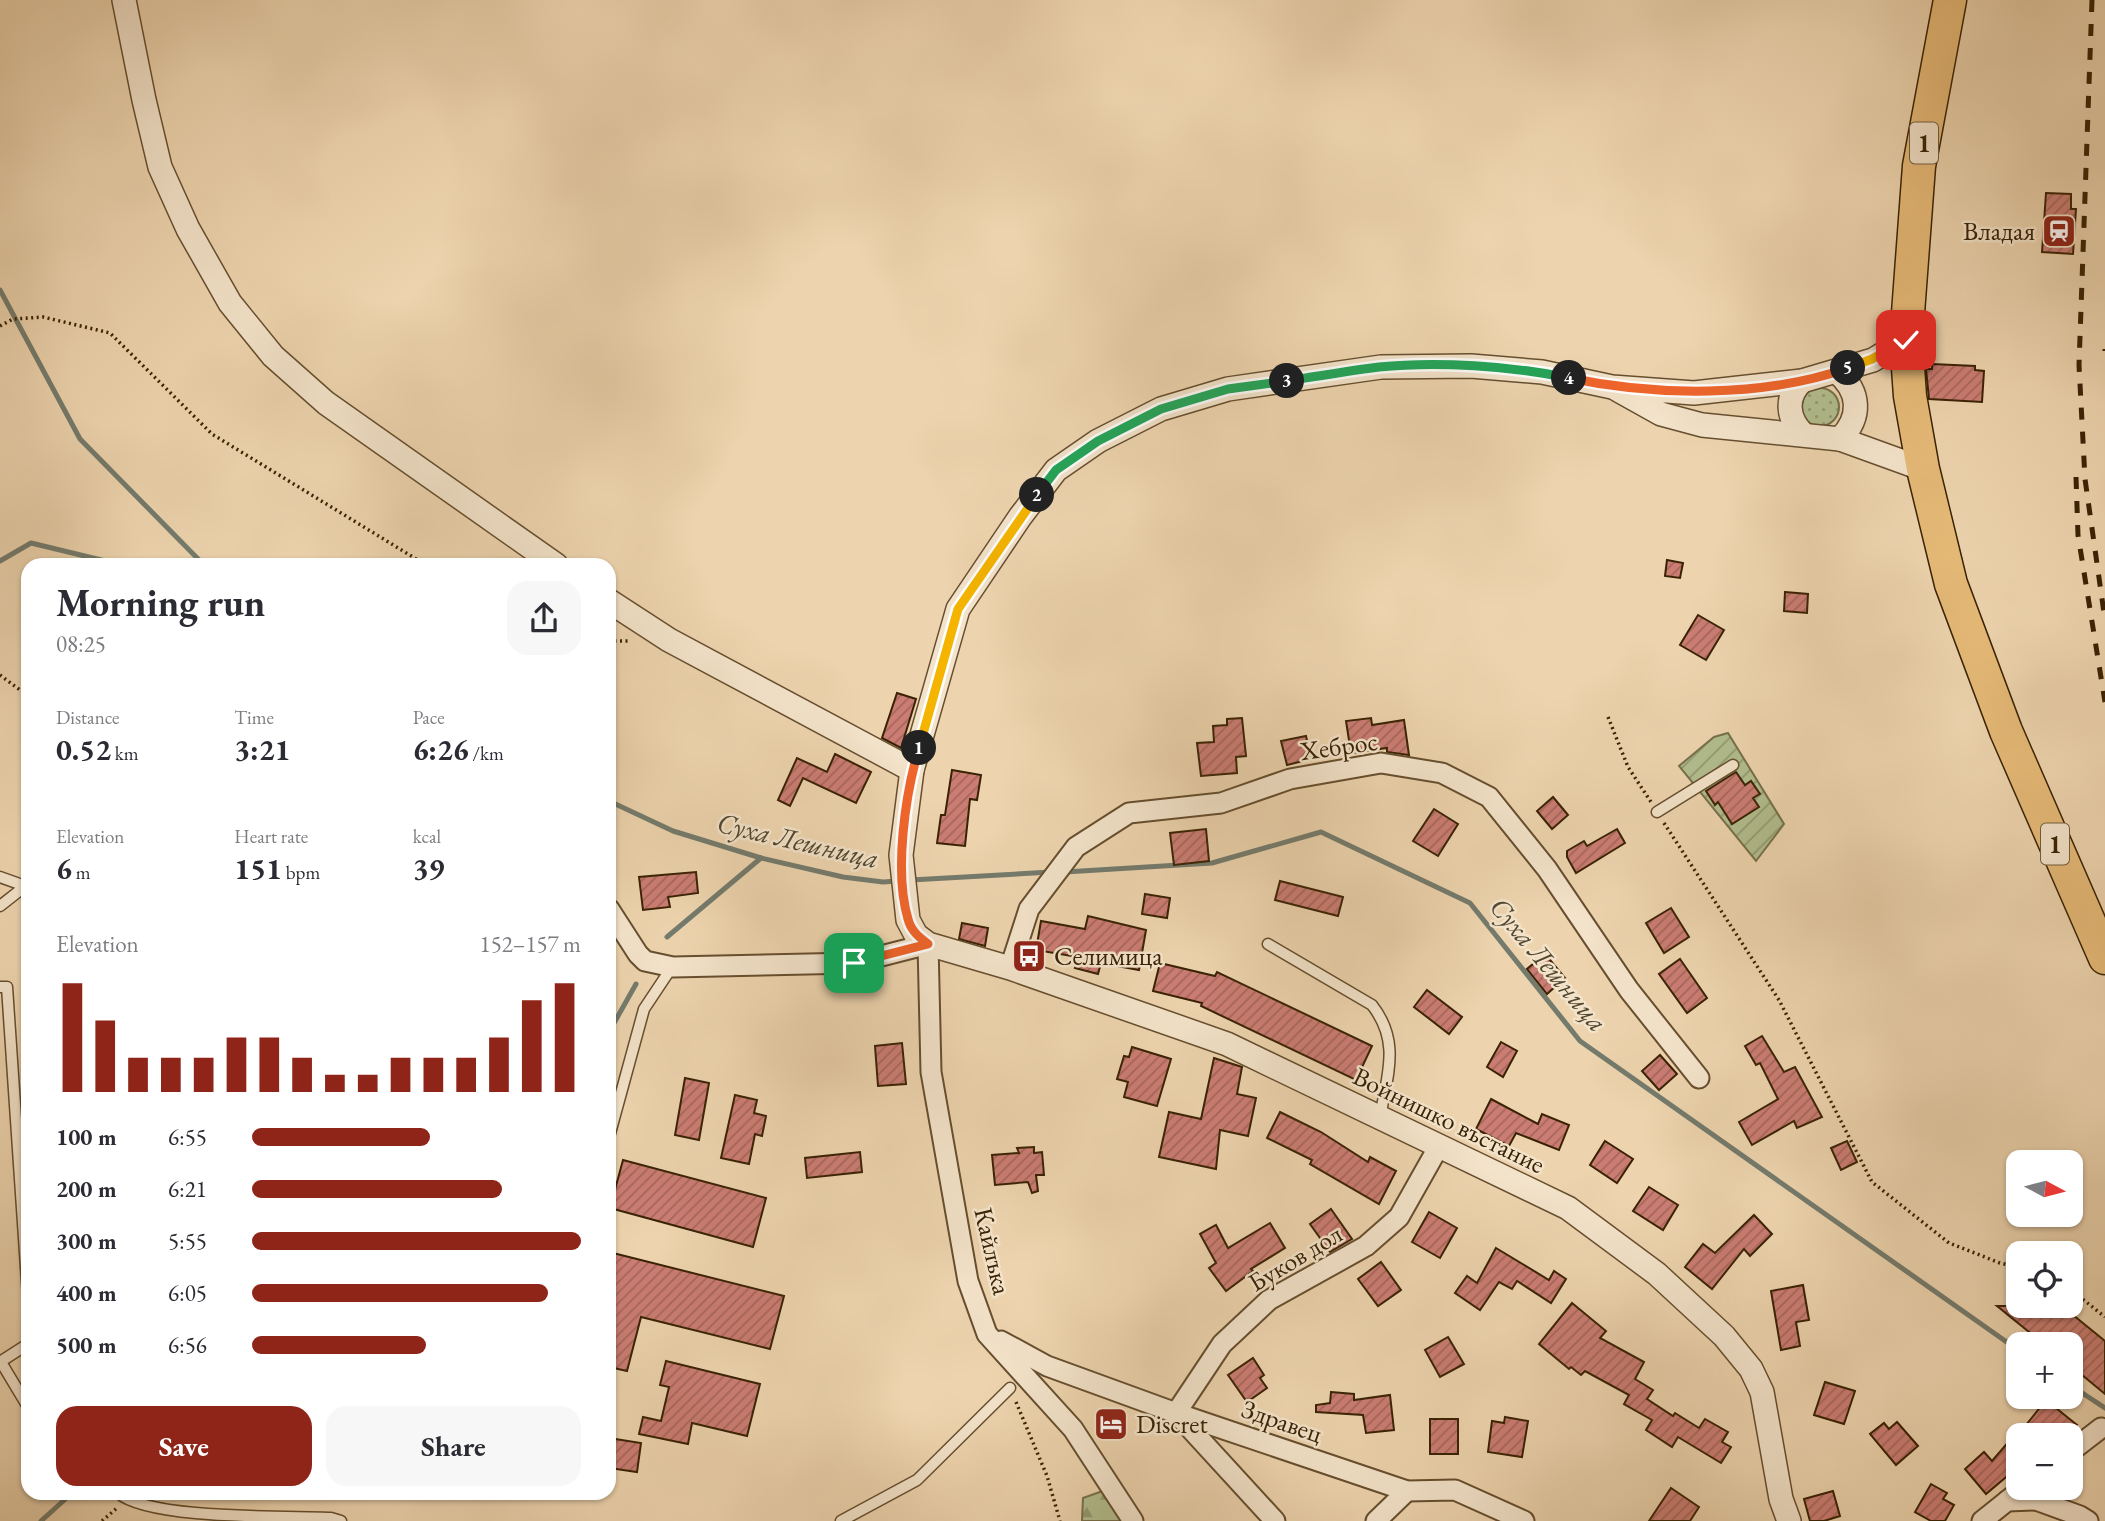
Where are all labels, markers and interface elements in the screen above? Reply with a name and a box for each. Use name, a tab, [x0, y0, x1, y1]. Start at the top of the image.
road number: 1	[1910, 122, 1938, 163]
station icon: Владая	[2040, 212, 2078, 250]
place label: Владая	[1963, 214, 2035, 248]
pin	[1876, 310, 1936, 370]
icon: check	[1887, 321, 1925, 359]
pin: 5	[1830, 350, 1866, 386]
text: 5	[1842, 355, 1853, 380]
pin: 4	[1552, 360, 1586, 396]
pin: 3	[1270, 364, 1304, 398]
text: 4	[1563, 365, 1574, 390]
text: 3	[1281, 368, 1292, 393]
pin: 2	[1020, 477, 1054, 512]
text: 2	[1031, 482, 1042, 507]
text: Morning run	[56, 578, 265, 627]
button: share	[507, 581, 581, 655]
text: 08:25	[56, 629, 106, 659]
text: Distance	[56, 705, 119, 730]
text: Time	[234, 705, 274, 730]
text: Pace	[413, 705, 445, 730]
street label: Хеброс	[1297, 724, 1380, 768]
text: 0.52	[56, 730, 111, 769]
text: 3:21	[234, 730, 290, 769]
text: 6:26	[413, 730, 469, 769]
pin: 1	[902, 730, 936, 766]
text: 1	[913, 735, 924, 760]
text: km	[111, 741, 139, 766]
text: /km	[469, 741, 504, 766]
water label: Суха Лешница	[714, 804, 882, 876]
text: Elevation	[56, 824, 124, 849]
text: Heart rate	[234, 824, 308, 849]
text: kcal	[413, 824, 441, 849]
road number: 1	[2041, 824, 2069, 864]
text: 6	[56, 849, 72, 888]
text: 151	[234, 849, 282, 888]
text: 39	[413, 849, 444, 888]
text: m	[72, 860, 90, 885]
text: bpm	[282, 860, 320, 885]
water label: Суха Лешница	[1482, 889, 1616, 1039]
text: Elevation	[56, 929, 139, 959]
text: 152–157 m	[480, 929, 581, 959]
pin	[824, 933, 884, 993]
bus stop icon: Селимица	[1010, 937, 1048, 975]
place label: Селимица	[1054, 939, 1163, 973]
icon: arrive	[835, 944, 873, 982]
street label: Войнишко въстание	[1347, 1059, 1551, 1181]
text: 100 m	[56, 1122, 117, 1152]
text: 6:55	[168, 1122, 207, 1152]
north arrow	[2006, 1150, 2082, 1227]
map controls	[2006, 1150, 2083, 1500]
text: 200 m	[56, 1174, 117, 1204]
text: 6:21	[168, 1174, 207, 1204]
street label: Кайлъка	[967, 1204, 1020, 1298]
street label: Буков дол	[1242, 1217, 1348, 1299]
text: 300 m	[56, 1226, 117, 1256]
text: 5:55	[168, 1226, 207, 1256]
button: locate	[2006, 1241, 2083, 1318]
text: 400 m	[56, 1278, 117, 1308]
text: 6:05	[168, 1278, 207, 1308]
text: 500 m	[56, 1330, 117, 1360]
text: 6:56	[168, 1330, 207, 1360]
button: +	[2006, 1332, 2083, 1409]
street label: Здравец	[1237, 1391, 1327, 1451]
hotel icon: Discret	[1092, 1405, 1130, 1443]
button: Save	[56, 1406, 312, 1486]
button: Share	[326, 1406, 581, 1486]
place label: Discret	[1136, 1407, 1208, 1441]
button: −	[2006, 1423, 2083, 1500]

